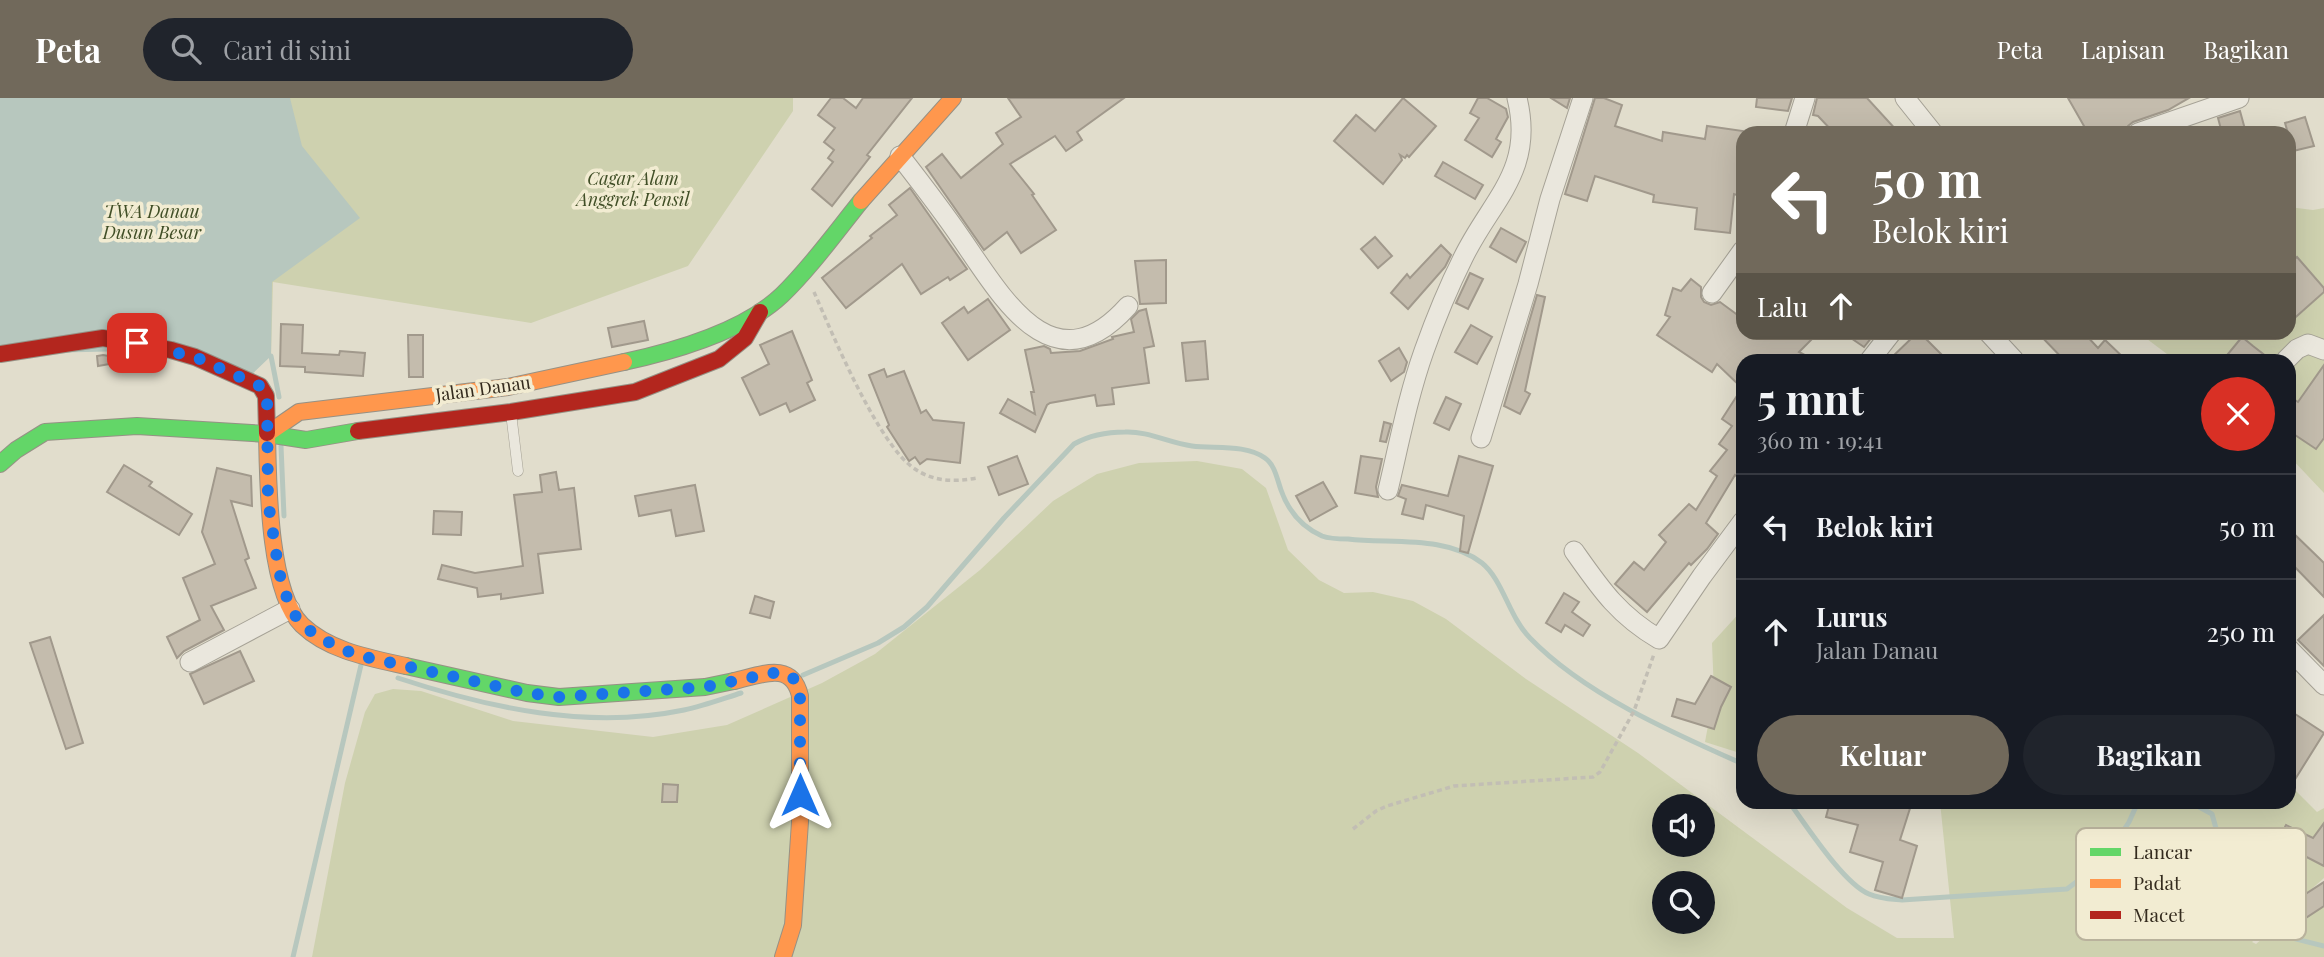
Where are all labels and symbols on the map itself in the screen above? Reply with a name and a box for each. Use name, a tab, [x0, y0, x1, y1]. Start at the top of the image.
park label: Cagar Alam Anggrek Pensil	[575, 166, 690, 211]
park label: TWA Danau Dusun Besar	[102, 199, 203, 244]
pin	[107, 313, 167, 373]
street label: Jalan Danau	[433, 369, 533, 407]
position arrow	[763, 758, 837, 832]
legend	[2076, 828, 2306, 940]
text: Lancar	[2133, 838, 2193, 864]
text: Padat	[2133, 869, 2181, 895]
text: Macet	[2133, 901, 2185, 927]

